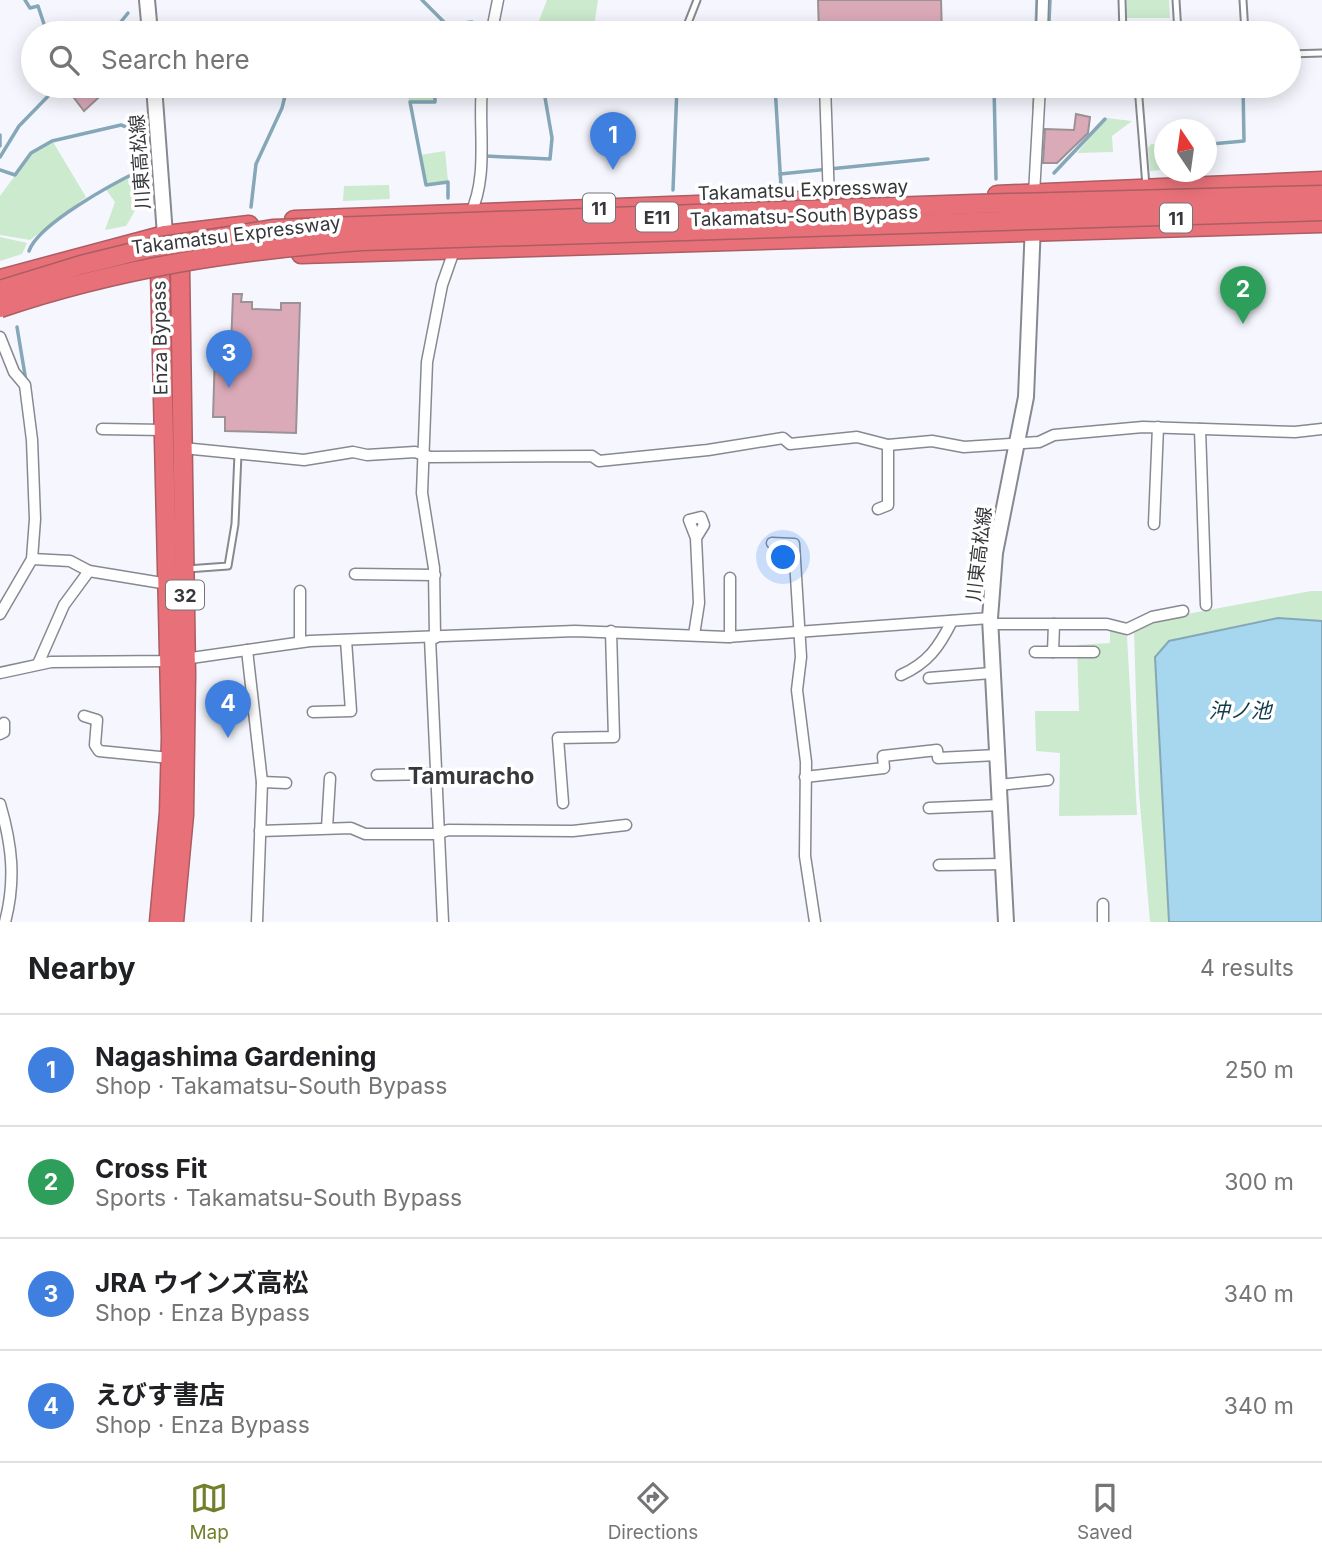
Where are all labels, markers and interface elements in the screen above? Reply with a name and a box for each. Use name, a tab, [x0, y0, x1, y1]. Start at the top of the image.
search box	[21, 21, 1301, 98]
icon: search	[45, 41, 83, 79]
text: Search here	[101, 44, 250, 75]
pin: 1	[590, 112, 636, 170]
street label: 川東高松線	[125, 114, 155, 210]
north arrow	[1154, 119, 1217, 182]
street label: Takamatsu Expressway	[697, 175, 909, 205]
road number: 11	[583, 194, 615, 223]
street label: Takamatsu-South Bypass	[689, 201, 919, 231]
road number: E11	[636, 202, 678, 232]
road number: 11	[1160, 204, 1192, 232]
street label: Takamatsu Expressway	[130, 211, 342, 259]
pin: 2	[1220, 266, 1266, 324]
street label: Enza Bypass	[147, 280, 173, 396]
pin: 3	[206, 330, 252, 388]
street label: 川東高松線	[962, 505, 996, 603]
your location	[766, 540, 800, 574]
road number: 32	[166, 580, 204, 610]
pin: 4	[205, 680, 251, 738]
water label: 沖ノ池	[1209, 698, 1273, 723]
district label: Tamuracho	[408, 762, 534, 790]
text: Nearby	[28, 950, 136, 986]
text: 4 results	[1200, 954, 1294, 982]
text: Nagashima Gardening	[95, 1041, 377, 1072]
text: 1	[46, 1056, 56, 1084]
text: 250 m	[1225, 1056, 1294, 1084]
text: Shop · Takamatsu-South Bypass	[95, 1072, 447, 1100]
text: Cross Fit	[95, 1153, 207, 1184]
text: 2	[44, 1168, 58, 1196]
text: 300 m	[1224, 1168, 1294, 1196]
text: Sports · Takamatsu-South Bypass	[95, 1184, 462, 1212]
text: JRA ウインズ高松	[95, 1267, 308, 1298]
text: 3	[44, 1280, 58, 1308]
text: 340 m	[1224, 1280, 1294, 1308]
text: Shop · Enza Bypass	[95, 1299, 310, 1327]
text: えびす書店	[95, 1379, 225, 1410]
text: 4	[43, 1392, 59, 1420]
text: 340 m	[1224, 1392, 1294, 1420]
text: Shop · Enza Bypass	[95, 1411, 310, 1439]
tab: Map	[189, 1479, 229, 1544]
tab: Directions	[608, 1479, 698, 1544]
tab: Saved	[1077, 1479, 1133, 1544]

